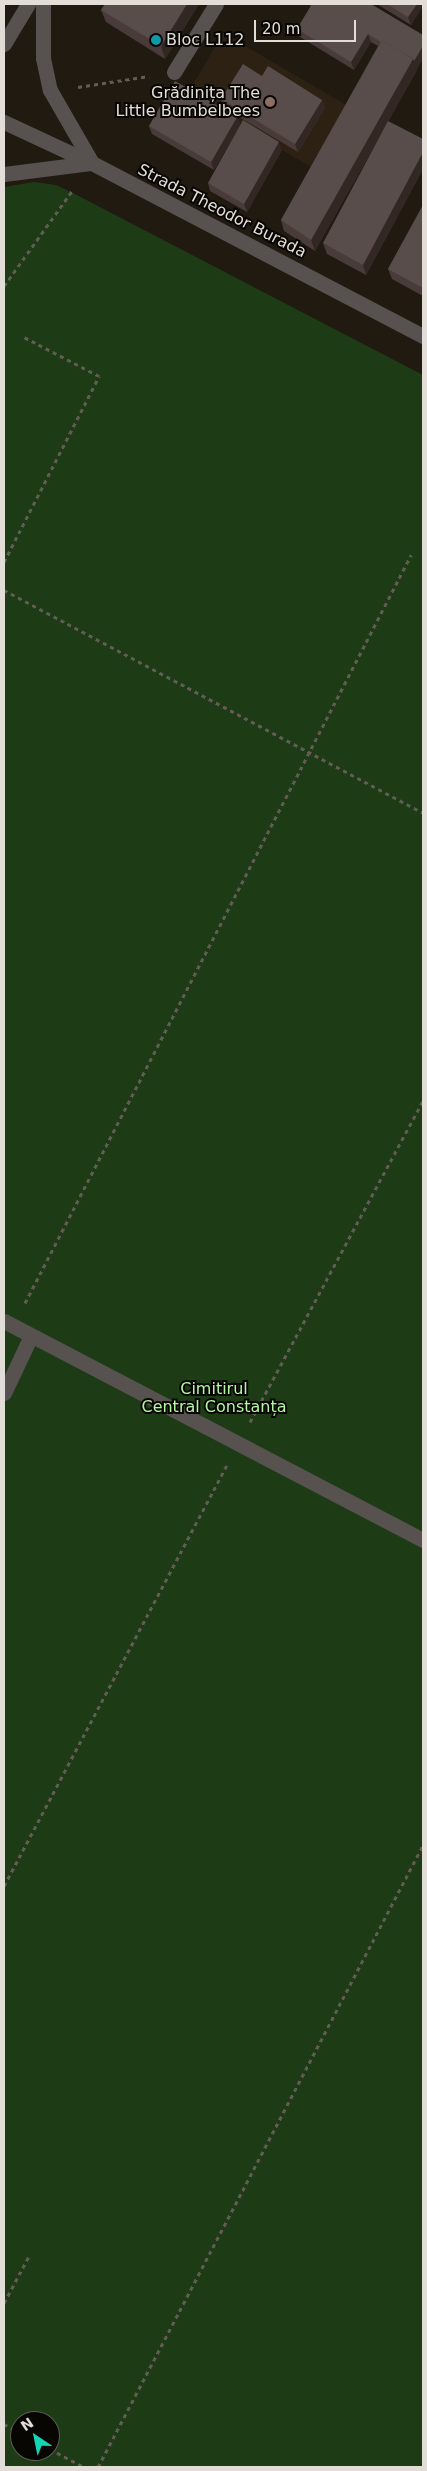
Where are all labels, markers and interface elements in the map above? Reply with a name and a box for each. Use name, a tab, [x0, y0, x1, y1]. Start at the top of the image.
scale bar	[257, 10, 360, 42]
text: 20 m	[262, 20, 300, 38]
place label: Bloc L112	[166, 30, 245, 50]
marker: Bloc L112	[150, 34, 162, 46]
place label: Grădinița The Little Bumbelbees	[115, 83, 260, 121]
marker: Grădinița The Little Bumbelbees	[264, 96, 276, 108]
street label: Strada Theodor Burada	[135, 160, 309, 262]
park label: Cimitirul Central Constanța	[141, 1379, 287, 1417]
north arrow	[10, 2411, 60, 2461]
text: N	[18, 2414, 37, 2434]

